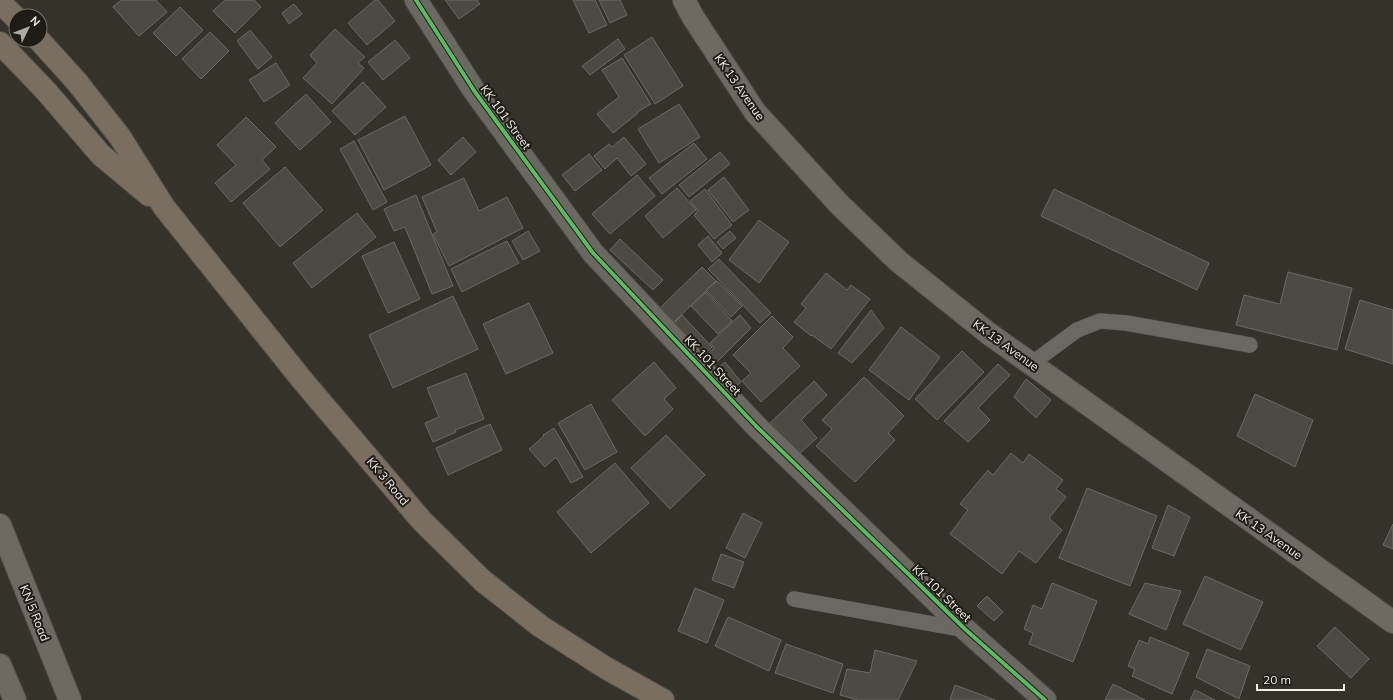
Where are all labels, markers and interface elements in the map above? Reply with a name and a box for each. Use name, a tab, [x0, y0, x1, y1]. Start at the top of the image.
north arrow	[8, 8, 48, 48]
text: N	[27, 13, 43, 29]
street label: KK 13 Avenue	[712, 51, 768, 123]
street label: KK 101 Street	[478, 82, 534, 152]
street label: KK 13 Avenue	[970, 316, 1042, 374]
street label: KK 101 Street	[682, 332, 744, 398]
street label: KK 3 Road	[364, 454, 412, 508]
street label: KK 13 Avenue	[1233, 506, 1305, 562]
street label: KK 101 Street	[909, 561, 975, 625]
street label: KN 5 Road	[17, 583, 53, 643]
scale bar	[1257, 666, 1344, 692]
text: 20 m	[1263, 672, 1291, 687]

